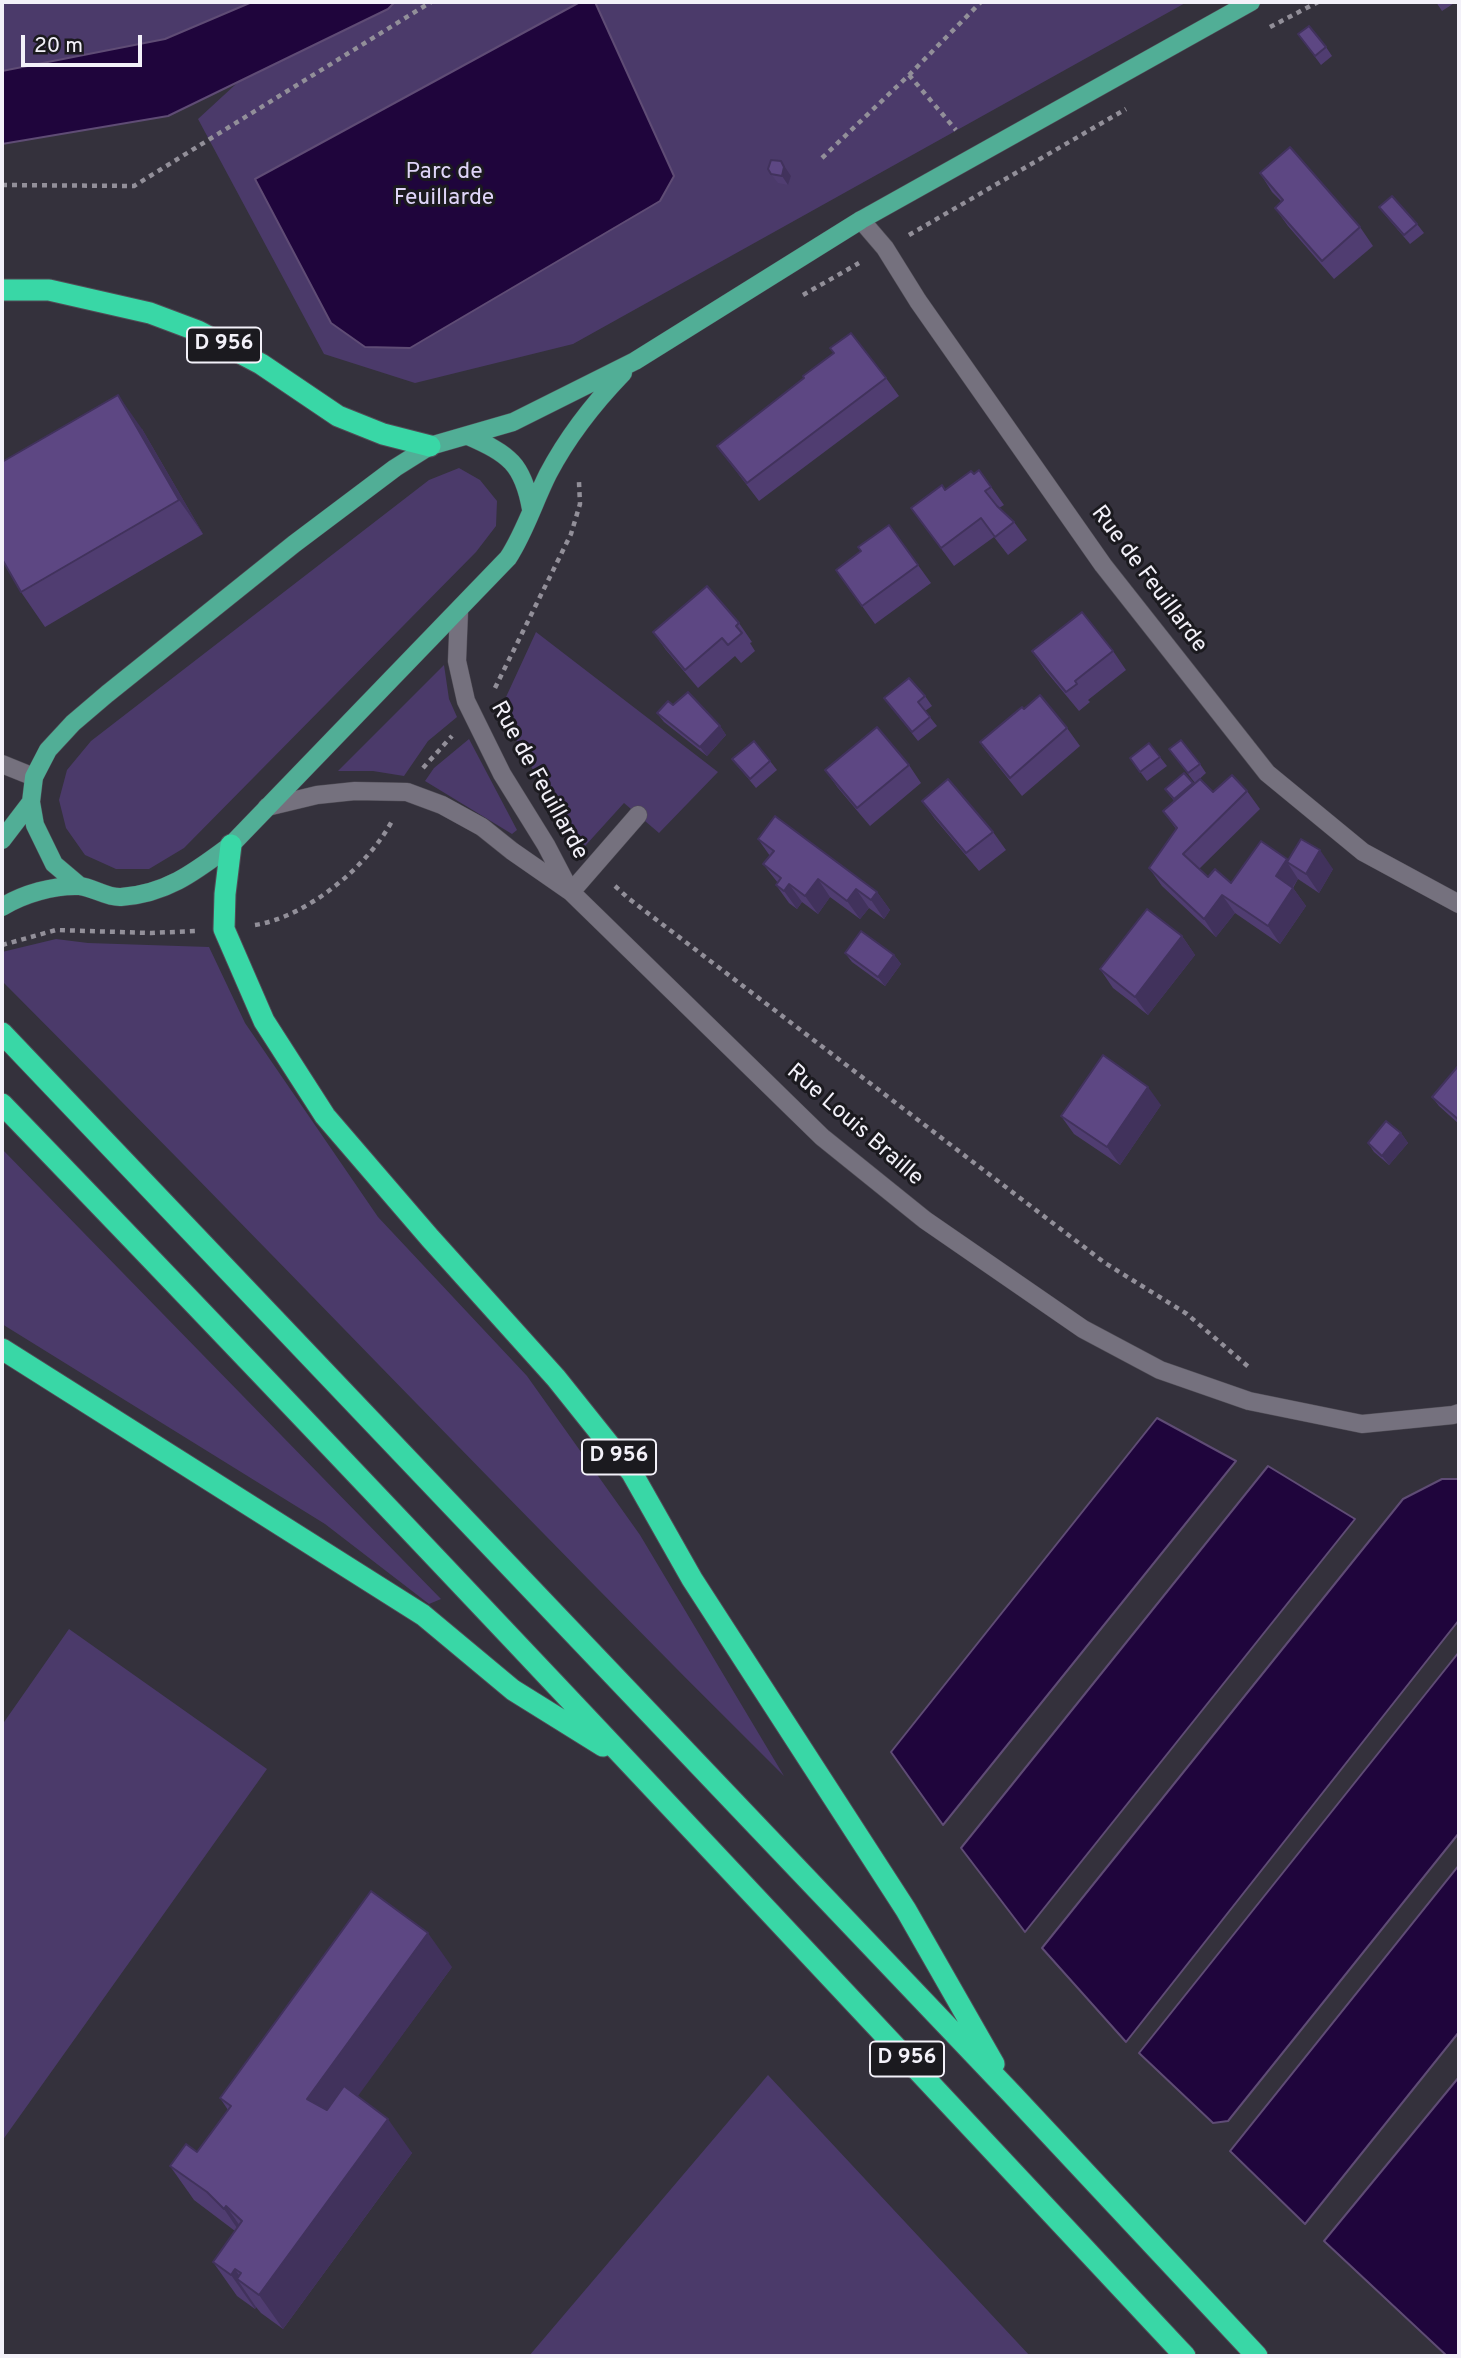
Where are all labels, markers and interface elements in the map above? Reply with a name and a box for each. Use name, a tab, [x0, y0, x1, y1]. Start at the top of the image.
scale bar	[24, 21, 145, 65]
text: 20 m	[34, 33, 83, 60]
park label: Parc de Feuillarde	[394, 159, 494, 213]
road number: D 956	[187, 328, 261, 362]
street label: Rue de Feuillarde	[1084, 501, 1212, 659]
street label: Rue de Feuillarde	[483, 697, 593, 865]
street label: Rue Louis Braille	[780, 1059, 928, 1193]
road number: D 956	[582, 1440, 656, 1474]
road number: D 956	[870, 2042, 944, 2076]

